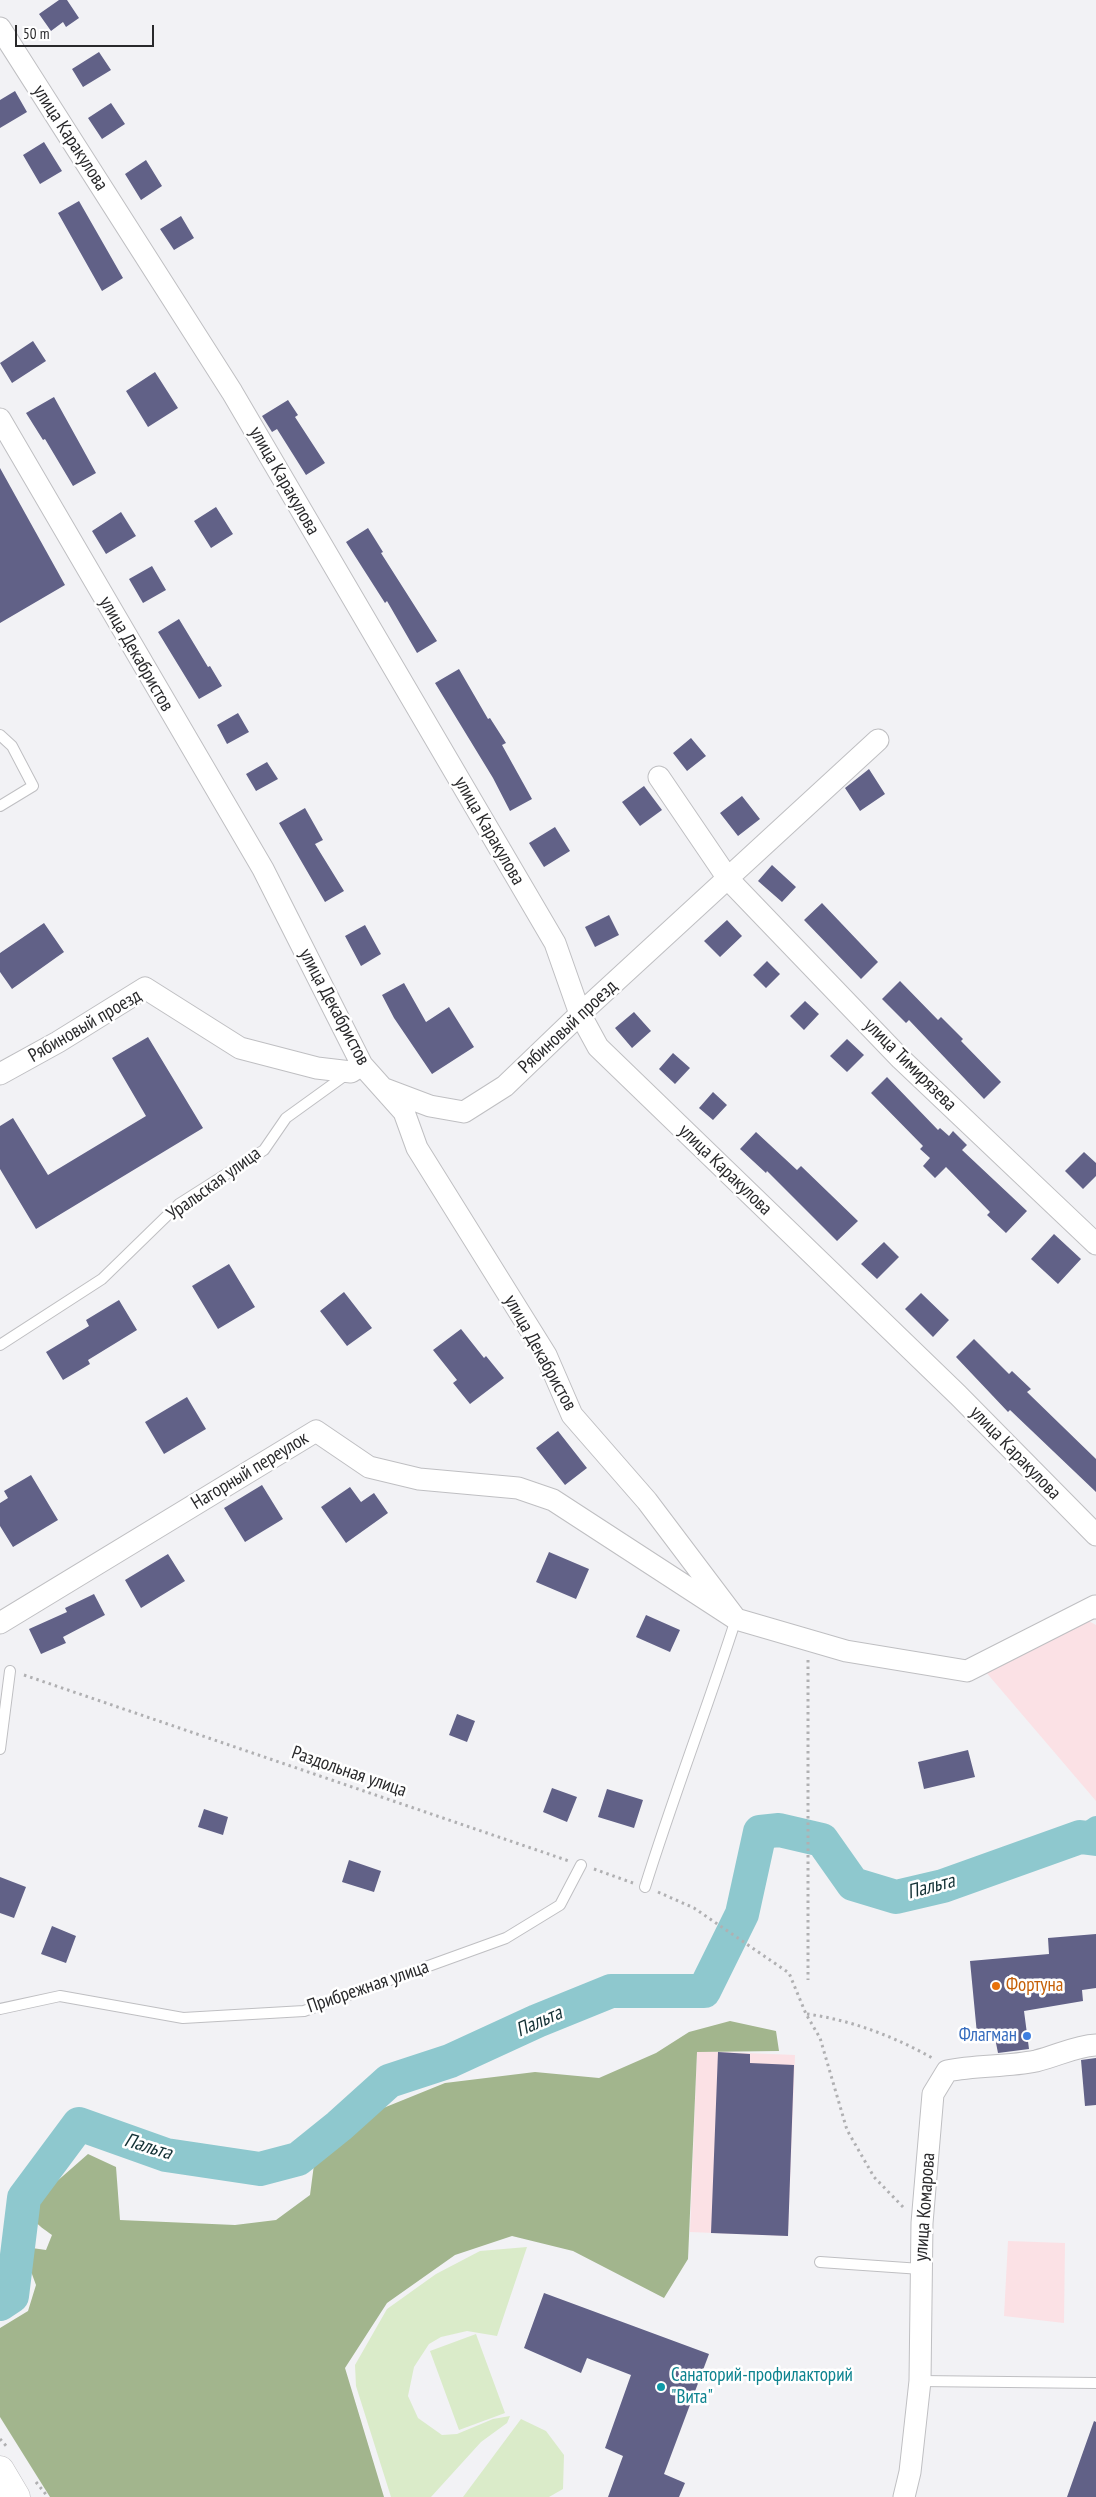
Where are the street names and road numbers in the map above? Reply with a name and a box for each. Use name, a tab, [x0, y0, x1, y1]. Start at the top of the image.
street label: улица Каракулова	[27, 81, 113, 195]
street label: улица Каракулова	[244, 423, 324, 539]
street label: улица Декабристов	[94, 592, 178, 716]
street label: улица Каракулова	[449, 773, 529, 889]
street label: улица Декабристов	[294, 945, 374, 1069]
street label: Рябиновый проезд	[514, 975, 622, 1079]
street label: Рябиновый проезд	[24, 984, 146, 1068]
street label: улица Тимирязева	[859, 1014, 961, 1116]
street label: улица Каракулова	[673, 1120, 777, 1220]
street label: Уральская улица	[163, 1142, 265, 1226]
street label: улица Декабристов	[499, 1291, 581, 1415]
street label: улица Каракулова	[965, 1401, 1065, 1505]
street label: Нагорный переулок	[187, 1427, 313, 1515]
street label: Раздольная улица	[289, 1742, 409, 1802]
street label: Прибрежная улица	[304, 1956, 432, 2018]
street label: улица Комарова	[910, 2152, 940, 2262]

